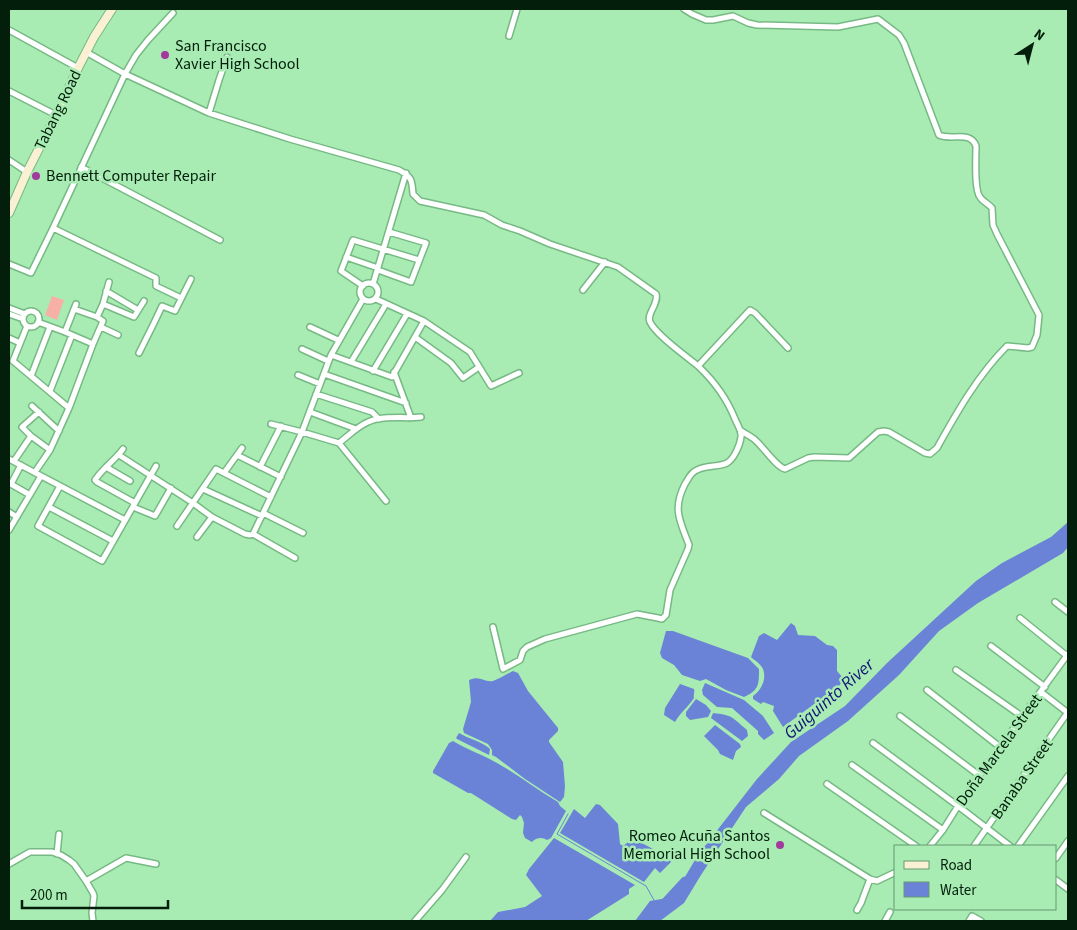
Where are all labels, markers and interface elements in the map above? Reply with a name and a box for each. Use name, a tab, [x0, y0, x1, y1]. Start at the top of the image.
north arrow	[1007, 20, 1057, 70]
text: N	[1029, 24, 1049, 46]
place label: San Francisco Xavier High School	[175, 35, 300, 75]
marker: San Francisco Xavier High School	[159, 49, 171, 61]
street label: Tabang Road	[29, 66, 87, 154]
place label: Bennett Computer Repair	[46, 165, 216, 187]
marker: Bennett Computer Repair	[30, 170, 42, 182]
water label: Guiguinto River	[778, 652, 880, 745]
street label: Doña Marcela Street	[951, 689, 1048, 811]
street label: Banaba Street	[986, 734, 1058, 824]
place label: Romeo Acuña Santos Memorial High School	[623, 825, 770, 865]
marker: Romeo Acuña Santos Memorial High School	[774, 839, 786, 851]
legend	[894, 845, 1057, 910]
text: Road	[940, 855, 972, 876]
scale bar	[22, 878, 169, 910]
text: Water	[940, 880, 977, 901]
text: 200 m	[30, 885, 68, 906]

